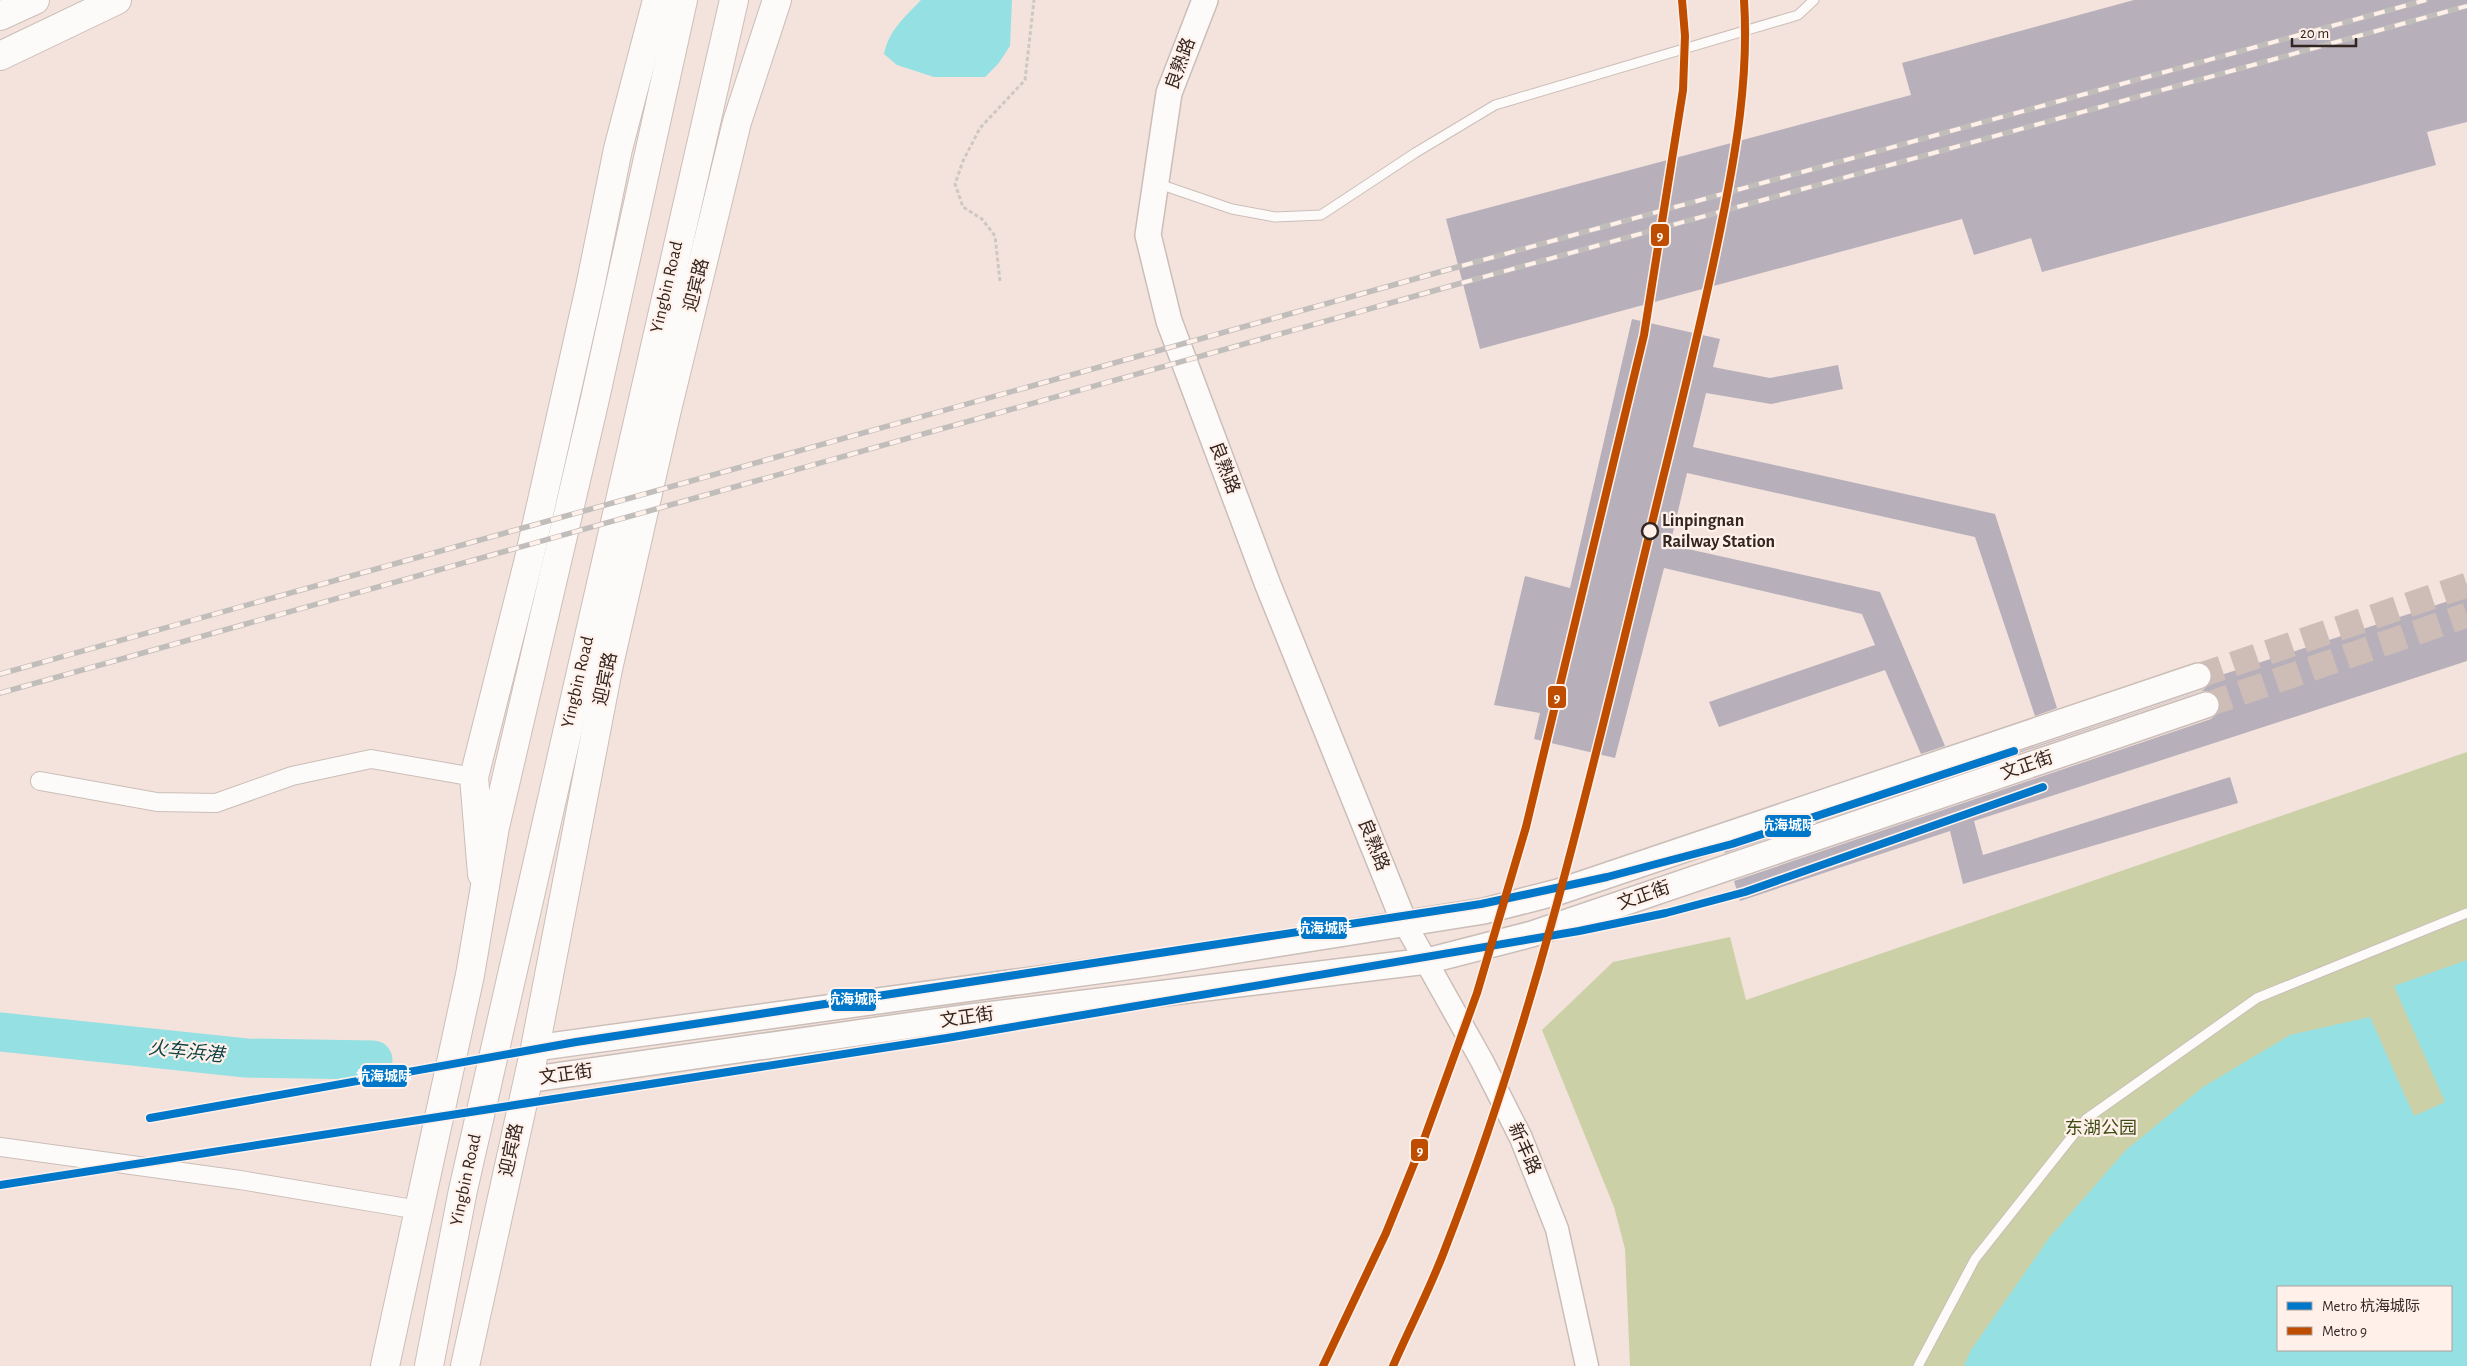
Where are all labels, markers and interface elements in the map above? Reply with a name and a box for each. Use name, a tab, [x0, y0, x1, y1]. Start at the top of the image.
scale bar	[2292, 15, 2356, 47]
text: 20 m	[2300, 26, 2329, 41]
street label: 良熟路	[1161, 35, 1199, 92]
line badge: 9	[1650, 223, 1670, 247]
text: 9	[1657, 229, 1664, 243]
street label: Yingbin Road	[648, 239, 686, 335]
street label: 迎宾路	[680, 256, 712, 313]
street label: 良熟路	[1206, 439, 1244, 496]
place label: Linpingnan Railway Station	[1662, 512, 1775, 551]
marker: Linpingnan Railway Station	[1641, 522, 1659, 540]
street label: Yingbin Road	[559, 634, 597, 730]
street label: 迎宾路	[590, 650, 620, 707]
line badge: 9	[1547, 685, 1567, 709]
text: 9	[1554, 691, 1561, 705]
street label: 文正街	[1998, 747, 2055, 783]
line badge: 杭海城际	[1764, 814, 1812, 838]
street label: 良熟路	[1355, 816, 1393, 873]
text: 杭海城际	[1760, 817, 1816, 833]
street label: 文正街	[1615, 877, 1672, 913]
line badge: 杭海城际	[1300, 916, 1348, 940]
text: 杭海城际	[1296, 920, 1352, 936]
line badge: 杭海城际	[830, 988, 877, 1012]
text: 杭海城际	[826, 991, 882, 1007]
street label: 文正街	[939, 1003, 995, 1031]
water label: 火车浜港	[147, 1037, 228, 1066]
street label: 文正街	[538, 1060, 594, 1088]
line badge: 杭海城际	[361, 1064, 408, 1088]
text: 杭海城际	[356, 1068, 412, 1084]
park label: 东湖公园	[2065, 1118, 2137, 1138]
street label: 新丰路	[1505, 1120, 1545, 1177]
street label: 迎宾路	[496, 1121, 526, 1178]
street label: Yingbin Road	[447, 1132, 485, 1228]
line badge: 9	[1410, 1138, 1429, 1162]
text: 9	[1417, 1144, 1424, 1158]
legend	[2277, 1286, 2452, 1351]
text: Metro 杭海城际	[2322, 1297, 2420, 1314]
text: Metro 9	[2322, 1324, 2367, 1339]

